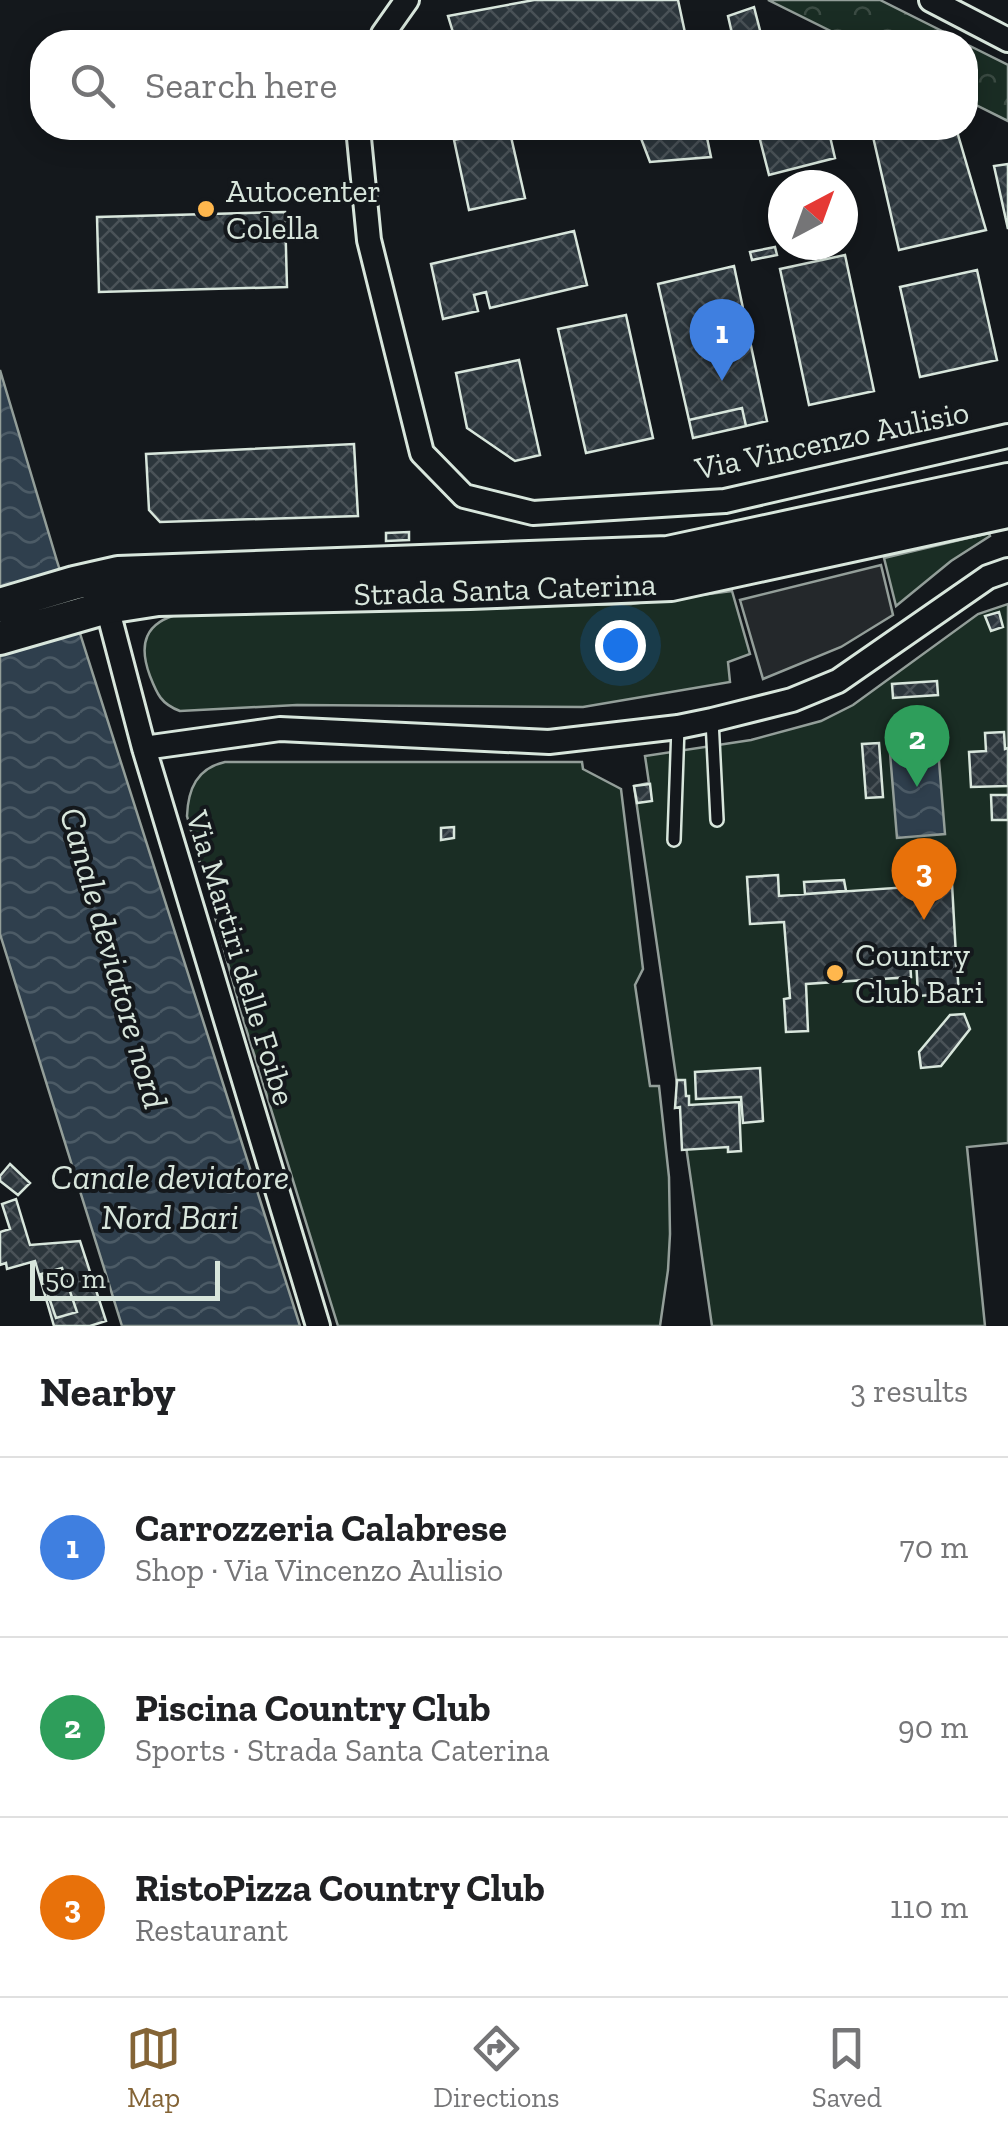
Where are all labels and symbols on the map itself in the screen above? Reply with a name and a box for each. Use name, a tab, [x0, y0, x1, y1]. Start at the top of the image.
north arrow	[768, 170, 858, 260]
place label: Autocenter Colella	[226, 172, 381, 247]
marker: Autocenter Colella	[195, 198, 217, 220]
pin: 1	[690, 298, 754, 381]
street label: Via Vincenzo Aulisio	[691, 392, 972, 488]
street label: Strada Santa Caterina	[353, 565, 657, 613]
your location	[595, 620, 646, 671]
pin: 2	[884, 704, 950, 787]
water label: Canale deviatore nord	[51, 803, 177, 1113]
street label: Via Martiri delle Foibe	[178, 805, 304, 1110]
pin: 3	[892, 838, 956, 920]
place label: Country Club Bari	[855, 936, 984, 1011]
marker: Country Club Bari	[824, 962, 846, 984]
water label: Canale deviatore Nord Bari	[51, 1156, 289, 1238]
scale bar	[30, 1256, 220, 1300]

